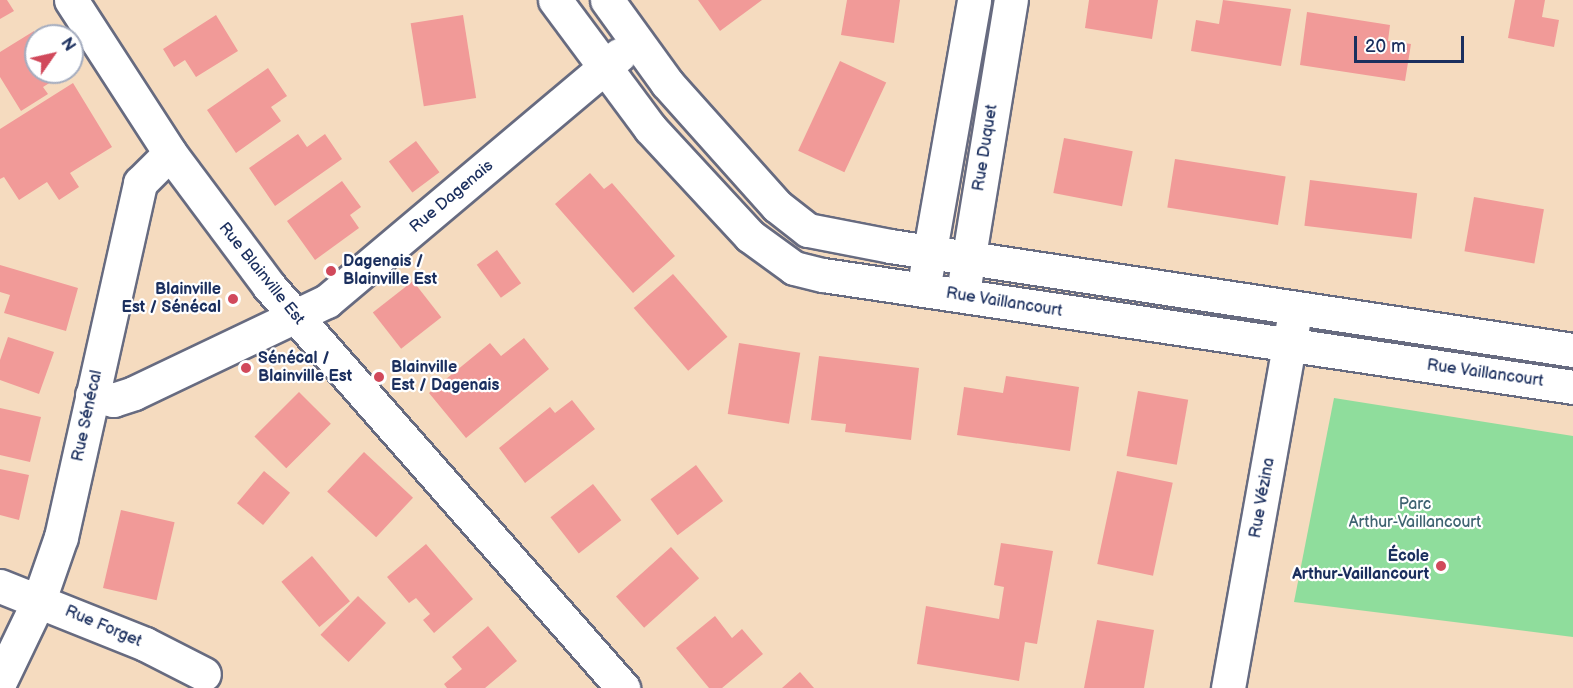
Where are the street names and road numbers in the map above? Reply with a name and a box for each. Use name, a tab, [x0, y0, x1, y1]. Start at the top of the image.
street label: Rue Duquet	[970, 103, 1002, 193]
street label: Rue Dagenais	[406, 157, 498, 237]
street label: Rue Blainville Est	[214, 219, 308, 329]
street label: Rue Vaillancourt	[944, 284, 1064, 322]
street label: Rue Vaillancourt	[1425, 356, 1545, 392]
street label: Rue Sénécal	[69, 368, 107, 464]
street label: Rue Vézina	[1246, 456, 1280, 540]
street label: Rue Forget	[62, 602, 144, 652]

